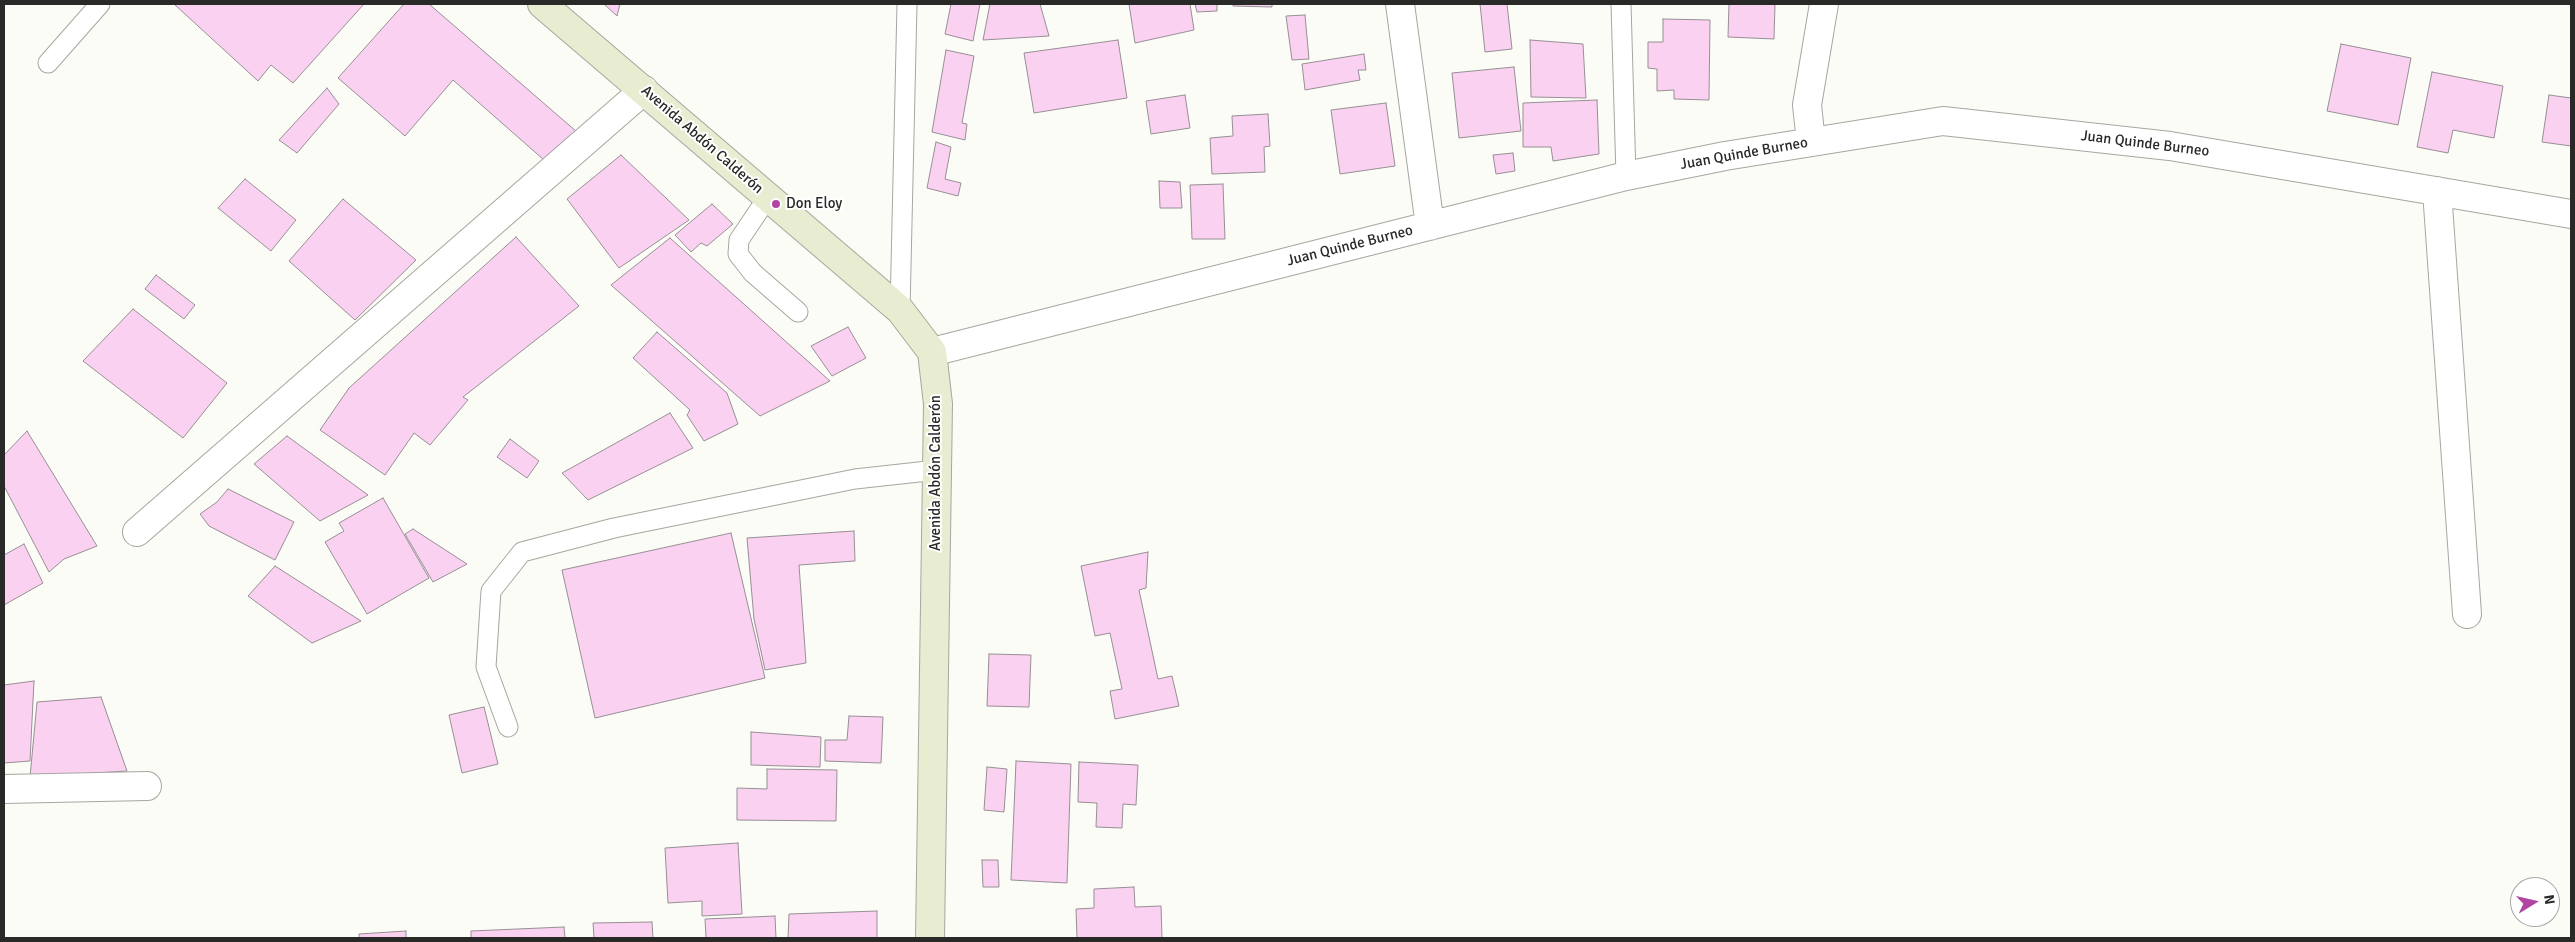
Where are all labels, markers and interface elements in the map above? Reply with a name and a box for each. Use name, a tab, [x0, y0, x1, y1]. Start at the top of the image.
street label: Avenida Abdón Calderón	[637, 82, 767, 198]
street label: Juan Quinde Burneo	[2080, 127, 2210, 161]
street label: Juan Quinde Burneo	[1679, 134, 1809, 174]
place label: Don Eloy	[786, 195, 842, 213]
marker: Don Eloy	[770, 198, 782, 210]
street label: Juan Quinde Burneo	[1285, 222, 1415, 270]
street label: Avenida Abdón Calderón	[927, 395, 945, 551]
north arrow	[2510, 877, 2560, 927]
text: N	[2540, 894, 2558, 906]

